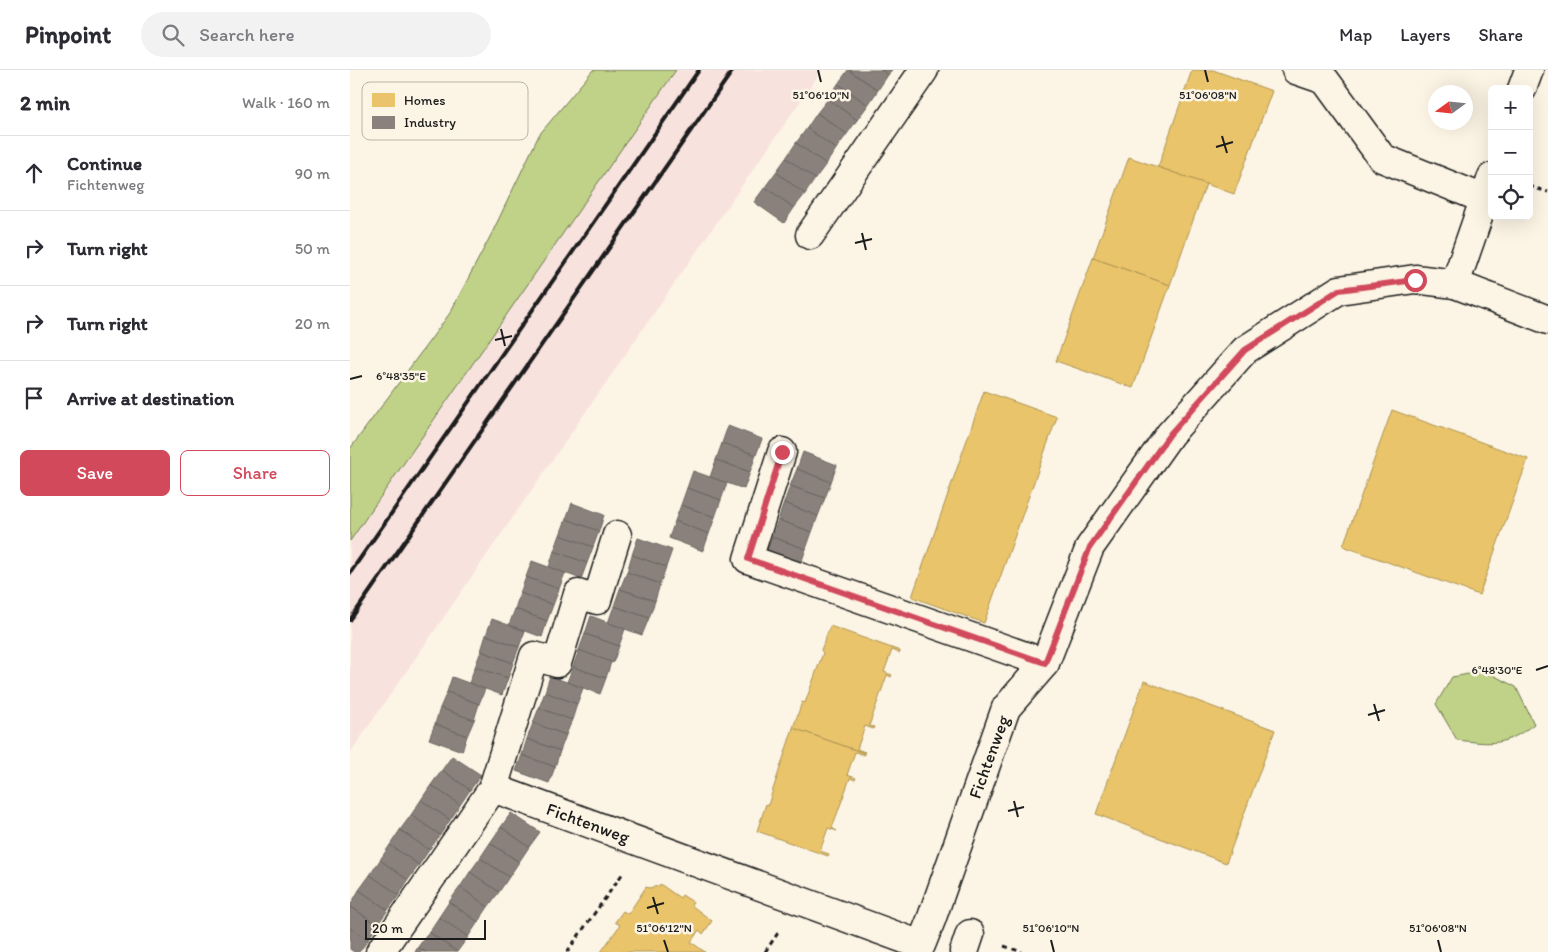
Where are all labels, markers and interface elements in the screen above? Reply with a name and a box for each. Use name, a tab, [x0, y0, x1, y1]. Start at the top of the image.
search box	[141, 12, 491, 57]
text: Pinpoint	[25, 20, 111, 49]
icon: search	[159, 21, 187, 49]
text: Search here	[199, 23, 294, 46]
text: Map	[1339, 24, 1372, 46]
text: Layers	[1400, 24, 1450, 46]
text: Share	[1478, 24, 1523, 46]
legend	[362, 82, 528, 140]
north arrow	[1428, 85, 1473, 130]
map controls	[1488, 85, 1533, 220]
button: +	[1488, 85, 1533, 130]
text: 51°06'10"N	[793, 88, 849, 102]
text: 51°06'08"N	[1179, 88, 1237, 102]
text: 2 min	[20, 90, 70, 115]
text: Homes	[404, 92, 446, 109]
text: Walk · 160 m	[242, 93, 330, 112]
text: Industry	[404, 114, 456, 131]
button: −	[1488, 130, 1533, 175]
text: Continue	[67, 152, 142, 175]
icon: ahead	[20, 159, 48, 187]
text: 90 m	[295, 164, 330, 183]
text: Fichtenweg	[67, 175, 144, 194]
button: locate	[1488, 175, 1533, 220]
icon: right	[20, 234, 48, 262]
text: Turn right	[67, 237, 148, 260]
text: 50 m	[295, 239, 330, 258]
route start	[1404, 269, 1427, 292]
icon: right	[20, 309, 48, 337]
text: Turn right	[67, 312, 148, 335]
text: 20 m	[295, 314, 330, 333]
text: 6°48'35"E	[376, 369, 426, 383]
icon: arrive	[20, 384, 48, 412]
text: Arrive at destination	[67, 387, 234, 410]
route end	[771, 441, 794, 464]
button: Save	[20, 450, 170, 496]
button: Share	[180, 450, 330, 496]
text: 6°48'30"E	[1472, 663, 1523, 677]
street label: Fichtenweg	[964, 712, 1014, 802]
street label: Fichtenweg	[543, 798, 633, 848]
scale bar	[365, 917, 486, 940]
text: 20 m	[372, 920, 403, 937]
text: 51°06'12"N	[636, 921, 692, 935]
text: 51°06'10"N	[1023, 921, 1079, 935]
text: 51°06'08"N	[1409, 921, 1467, 935]

